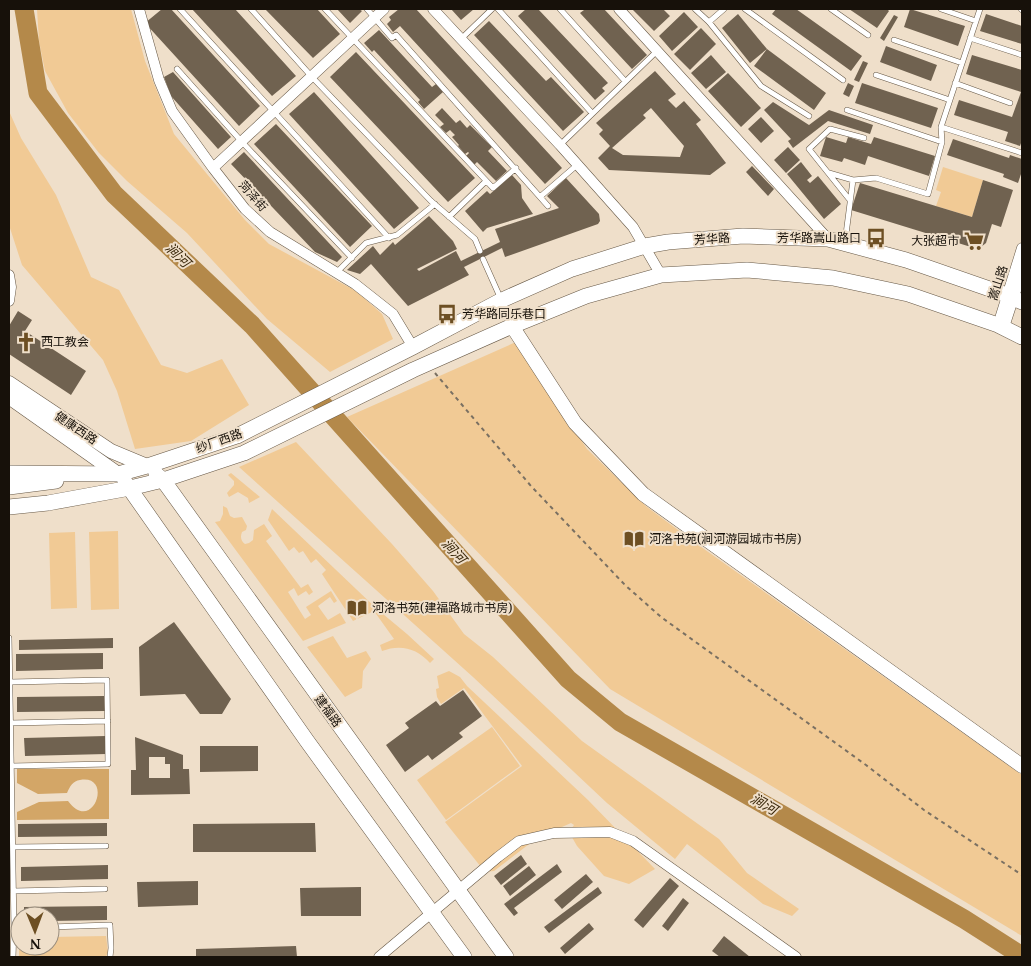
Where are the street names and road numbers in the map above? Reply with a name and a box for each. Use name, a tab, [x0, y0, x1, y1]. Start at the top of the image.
street label: 菏泽街	[235, 177, 272, 215]
street label: 芳华路	[693, 229, 731, 248]
street label: 嵩山路	[984, 263, 1011, 303]
street label: 健康西路	[52, 407, 101, 448]
street label: 纱厂西路	[193, 424, 244, 457]
street label: 建福路	[311, 691, 346, 730]

